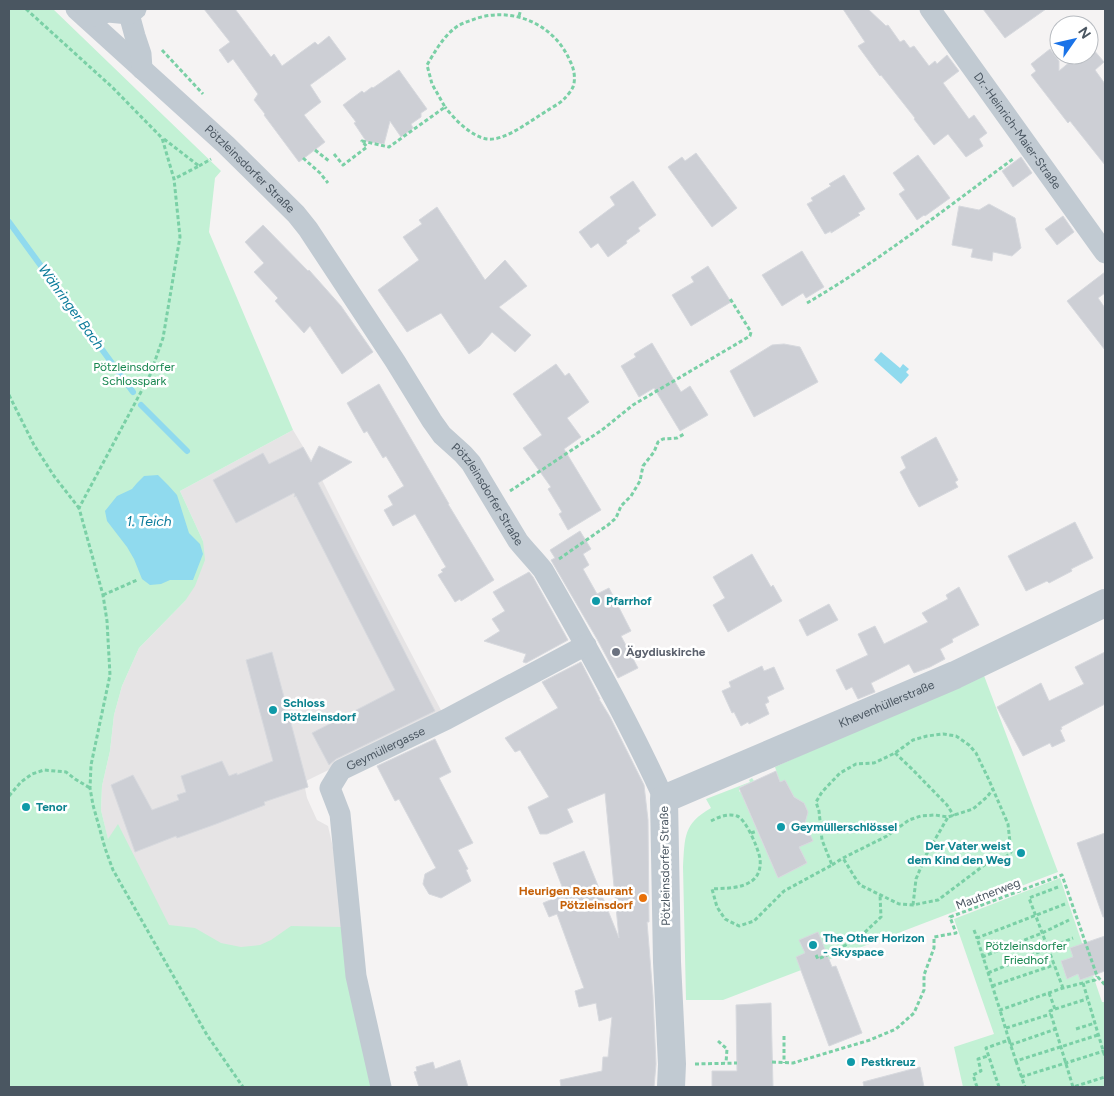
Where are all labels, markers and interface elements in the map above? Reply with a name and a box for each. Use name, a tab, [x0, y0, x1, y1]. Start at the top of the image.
north arrow	[1049, 15, 1099, 65]
text: N	[1074, 24, 1094, 42]
street label: Dr.-Heinrich-Maier-Straße	[971, 70, 1064, 192]
street label: Pötzleinsdorfer Straße	[202, 122, 298, 216]
water label: Währinger Bach	[34, 261, 108, 353]
park label: Pötzleinsdorfer Schlosspark	[93, 360, 175, 388]
street label: Pötzleinsdorfer Straße	[449, 440, 526, 549]
water label: 1. Teich	[126, 513, 172, 530]
place label: Pfarrhof	[606, 594, 652, 608]
marker: Pfarrhof	[590, 595, 602, 607]
place label: Ägydiuskirche	[626, 645, 706, 659]
marker: Ägydiuskirche	[610, 646, 622, 658]
street label: Khevenhüllerstraße	[836, 677, 937, 731]
place label: Schloss Pötzleinsdorf	[283, 696, 356, 724]
marker: Schloss Pötzleinsdorf	[267, 704, 279, 716]
street label: Geymüllergasse	[344, 723, 428, 773]
place label: Tenor	[36, 800, 68, 814]
marker: Tenor	[20, 801, 32, 813]
street label: Pötzleinsdorfer Straße	[657, 805, 673, 926]
place label: Geymüllerschlössel	[791, 820, 897, 834]
marker: Geymüllerschlössel	[775, 821, 787, 833]
place label: Der Vater weist dem Kind den Weg	[907, 839, 1011, 867]
marker: Der Vater weist dem Kind den Weg	[1015, 847, 1027, 859]
street label: Mautnerweg	[954, 875, 1022, 913]
place label: Heurigen Restaurant Pötzleinsdorf	[519, 884, 633, 912]
marker: Heurigen Restaurant Pötzleinsdorf	[637, 892, 649, 904]
place label: The Other Horizon - Skyspace	[823, 931, 925, 959]
marker: The Other Horizon - Skyspace	[807, 939, 819, 951]
park label: Pötzleinsdorfer Friedhof	[985, 939, 1067, 967]
place label: Pestkreuz	[861, 1055, 916, 1069]
marker: Pestkreuz	[845, 1056, 857, 1068]

